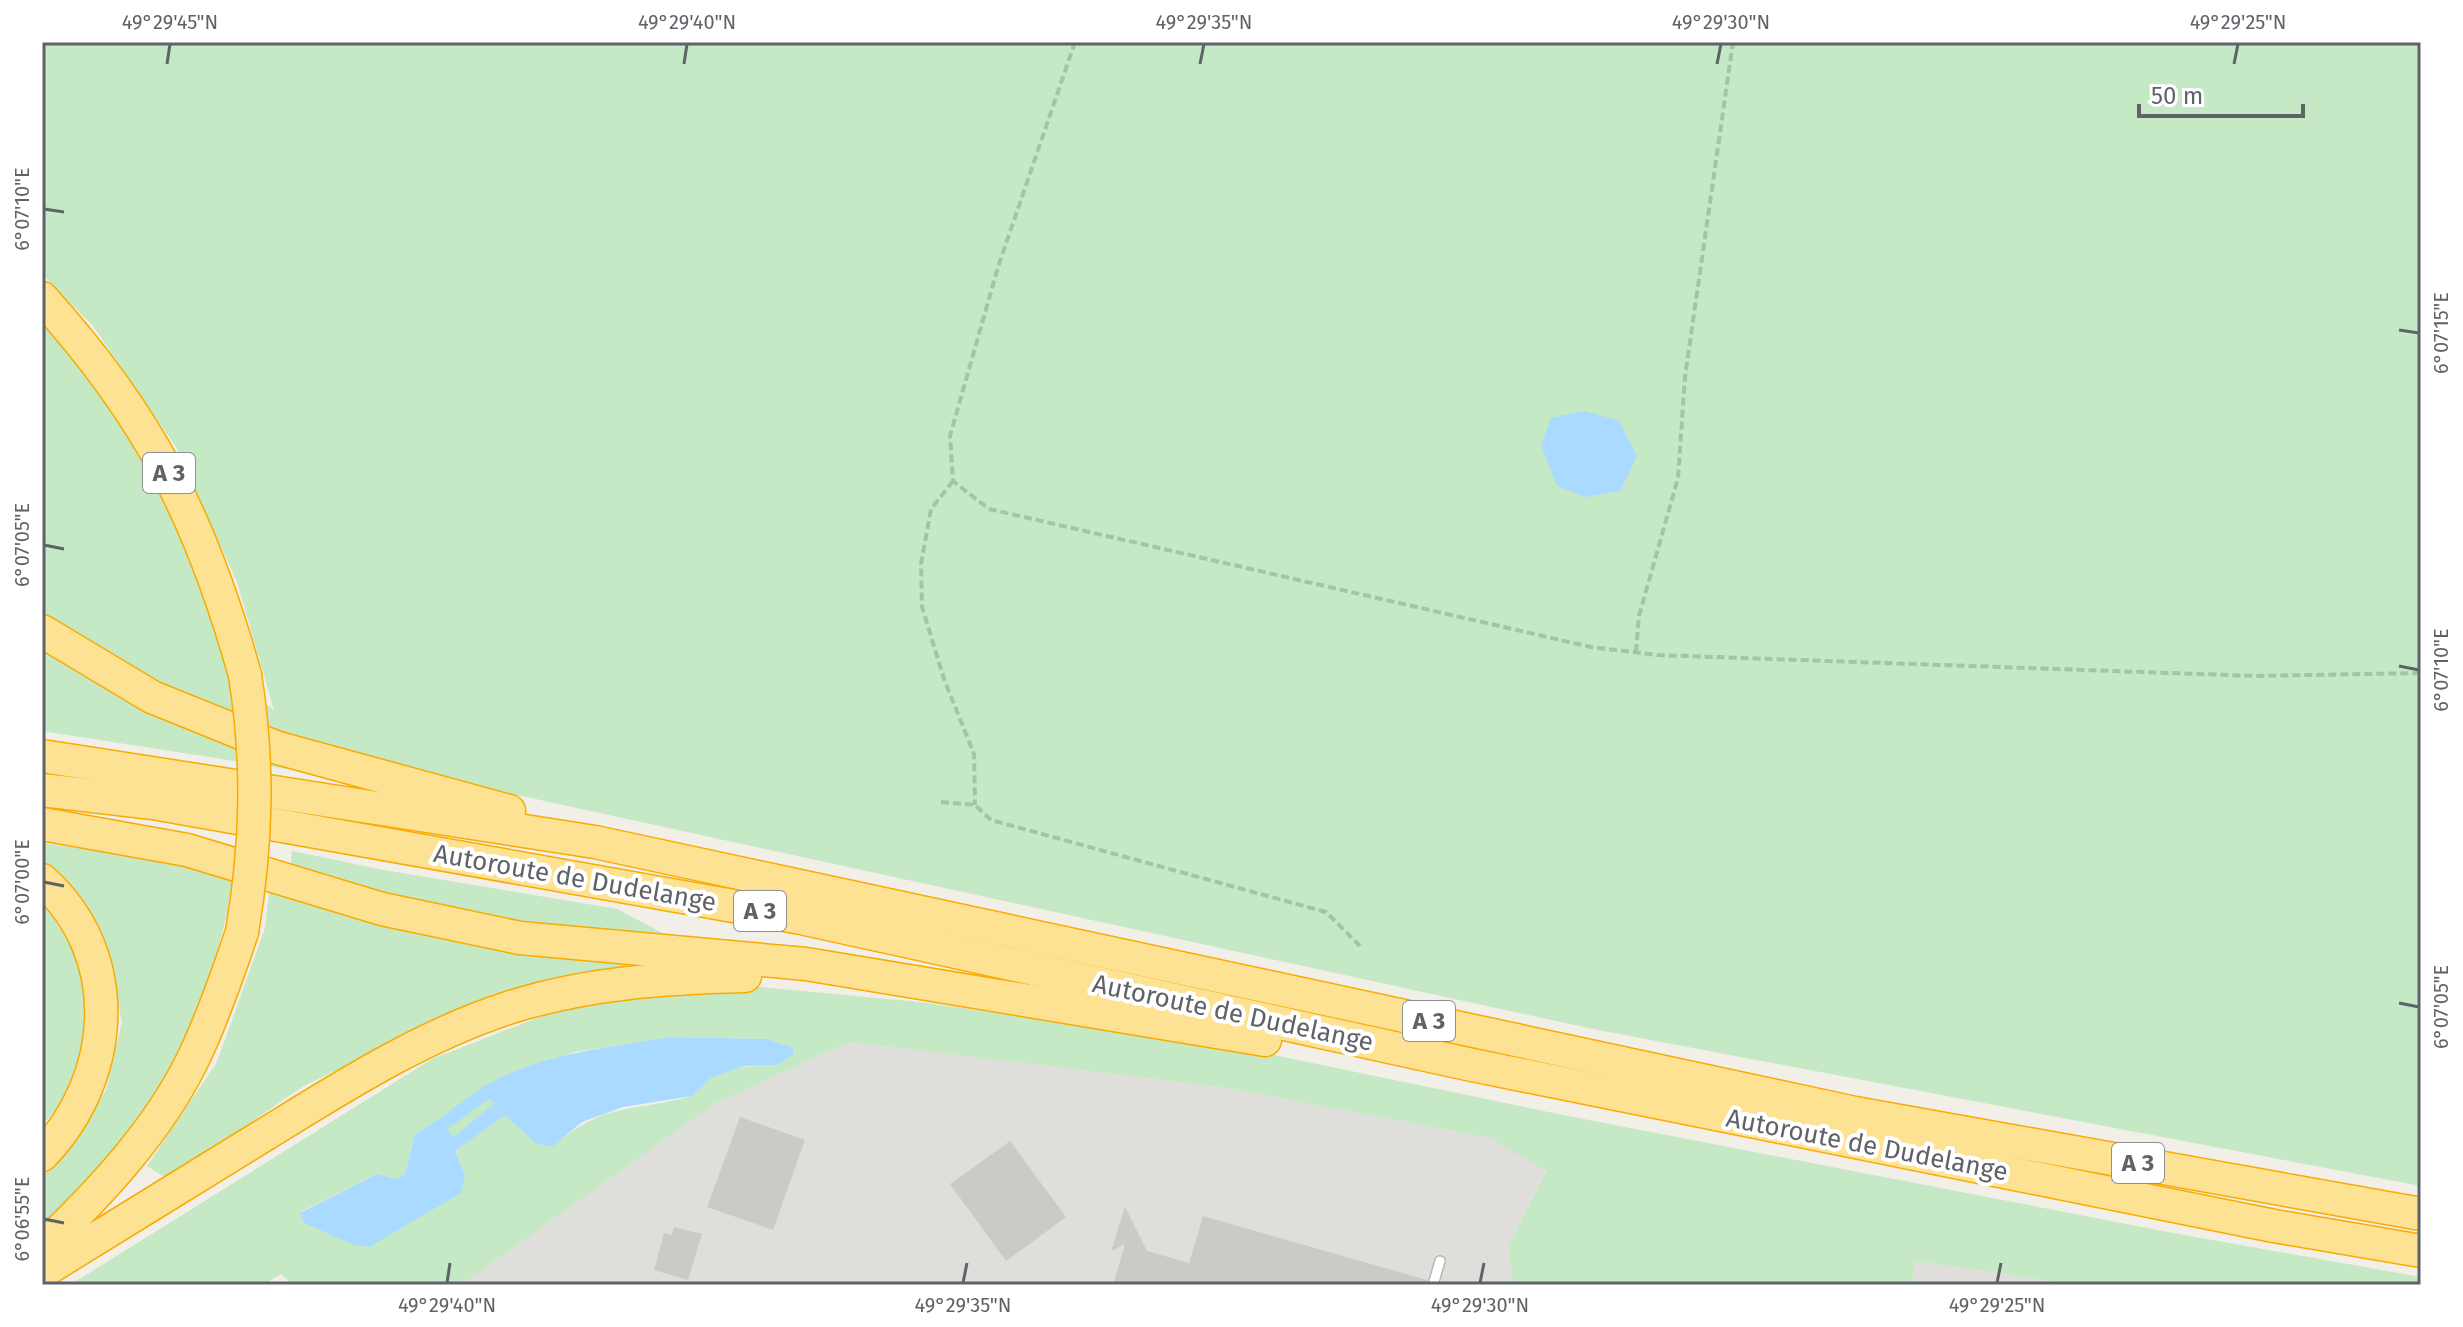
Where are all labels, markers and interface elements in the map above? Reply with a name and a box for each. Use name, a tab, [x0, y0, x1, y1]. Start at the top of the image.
text: 49°29'45"N	[122, 10, 218, 34]
text: 49°29'40"N	[638, 10, 736, 34]
text: 49°29'35"N	[1156, 10, 1252, 34]
text: 49°29'30"N	[1672, 10, 1770, 34]
text: 49°29'25"N	[2190, 10, 2286, 34]
scale bar	[2139, 68, 2303, 118]
text: 50 m	[2151, 82, 2203, 110]
text: 6°07'10"E	[10, 167, 34, 251]
text: 6°07'15"E	[2429, 292, 2453, 374]
road number: A 3	[143, 453, 195, 493]
text: 6°07'05"E	[10, 503, 34, 587]
text: 6°07'10"E	[2429, 628, 2453, 712]
street label: Autoroute de Dudelange	[431, 838, 719, 918]
text: 6°07'00"E	[10, 839, 34, 925]
road number: A 3	[734, 891, 786, 931]
text: 6°07'05"E	[2429, 965, 2453, 1049]
street label: Autoroute de Dudelange	[1090, 968, 1376, 1058]
road number: A 3	[1403, 1001, 1455, 1041]
street label: Autoroute de Dudelange	[1724, 1102, 2010, 1188]
road number: A 3	[2112, 1143, 2164, 1183]
text: 6°06'55"E	[10, 1177, 34, 1261]
text: 49°29'40"N	[398, 1293, 496, 1317]
text: 49°29'35"N	[915, 1293, 1011, 1317]
text: 49°29'30"N	[1431, 1293, 1529, 1317]
text: 49°29'25"N	[1949, 1293, 2045, 1317]

